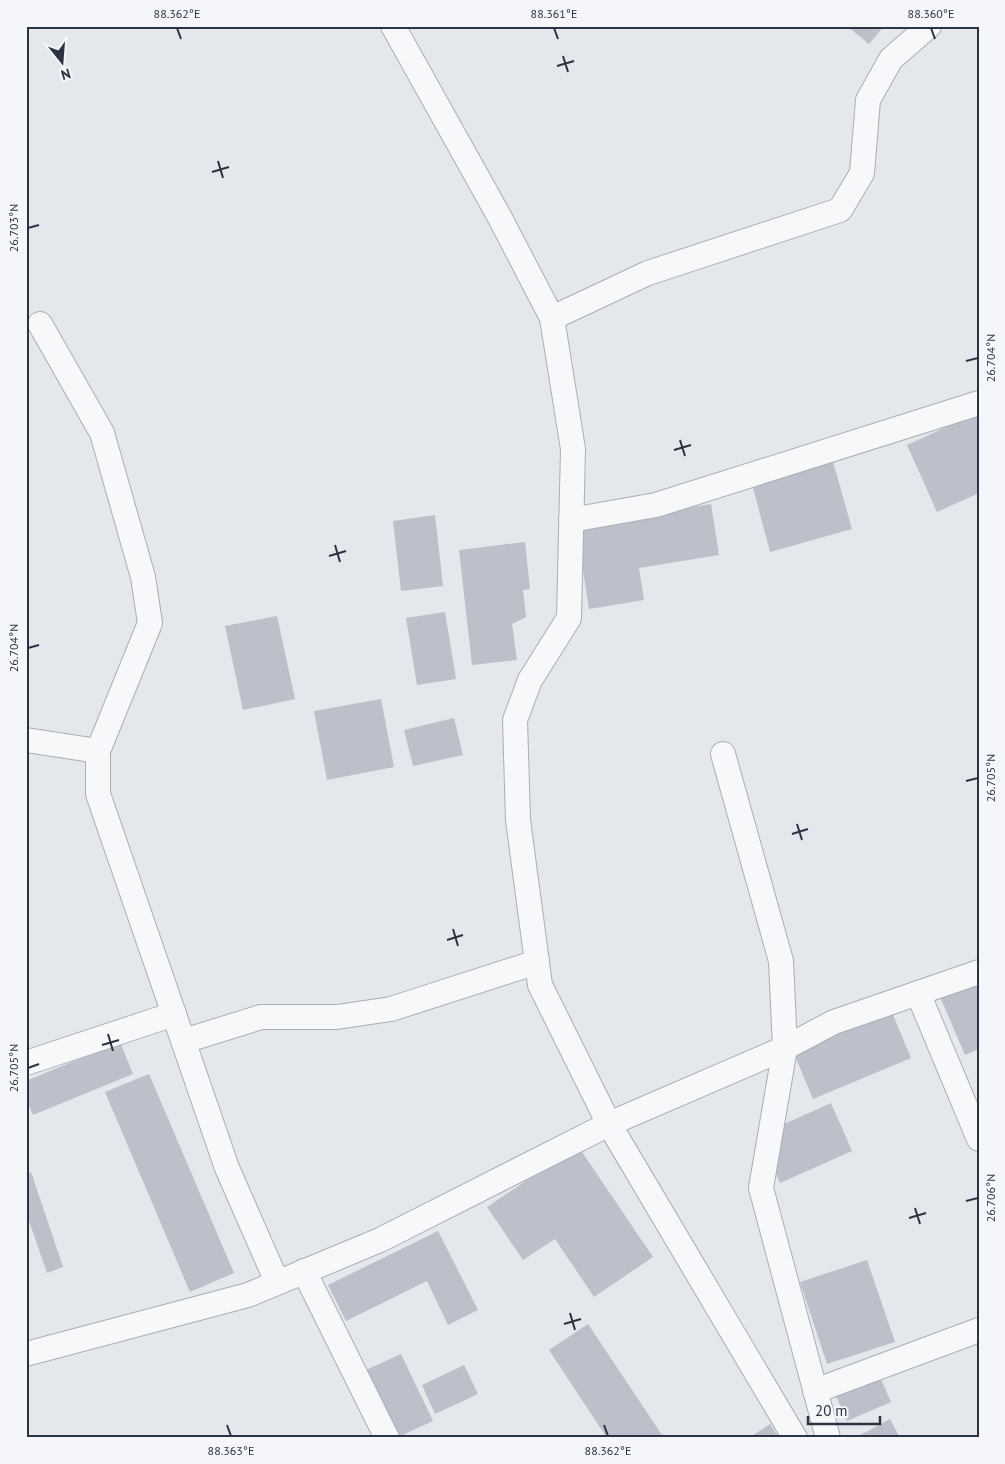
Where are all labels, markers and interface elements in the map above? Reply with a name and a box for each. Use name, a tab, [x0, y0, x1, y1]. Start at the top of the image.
text: 88.362°E	[154, 6, 200, 21]
text: 88.361°E	[531, 6, 577, 21]
text: 88.360°E	[908, 6, 954, 21]
north arrow	[38, 38, 88, 88]
text: N	[59, 64, 73, 84]
text: 26.703°N	[6, 204, 21, 252]
text: 26.704°N	[983, 334, 998, 382]
text: 26.704°N	[6, 624, 21, 672]
text: 26.705°N	[983, 754, 998, 802]
text: 26.705°N	[6, 1044, 21, 1092]
text: 26.706°N	[983, 1174, 998, 1222]
scale bar	[808, 1394, 880, 1426]
text: 20 m	[815, 1401, 848, 1420]
text: 88.363°E	[208, 1443, 254, 1458]
text: 88.362°E	[585, 1443, 631, 1458]

